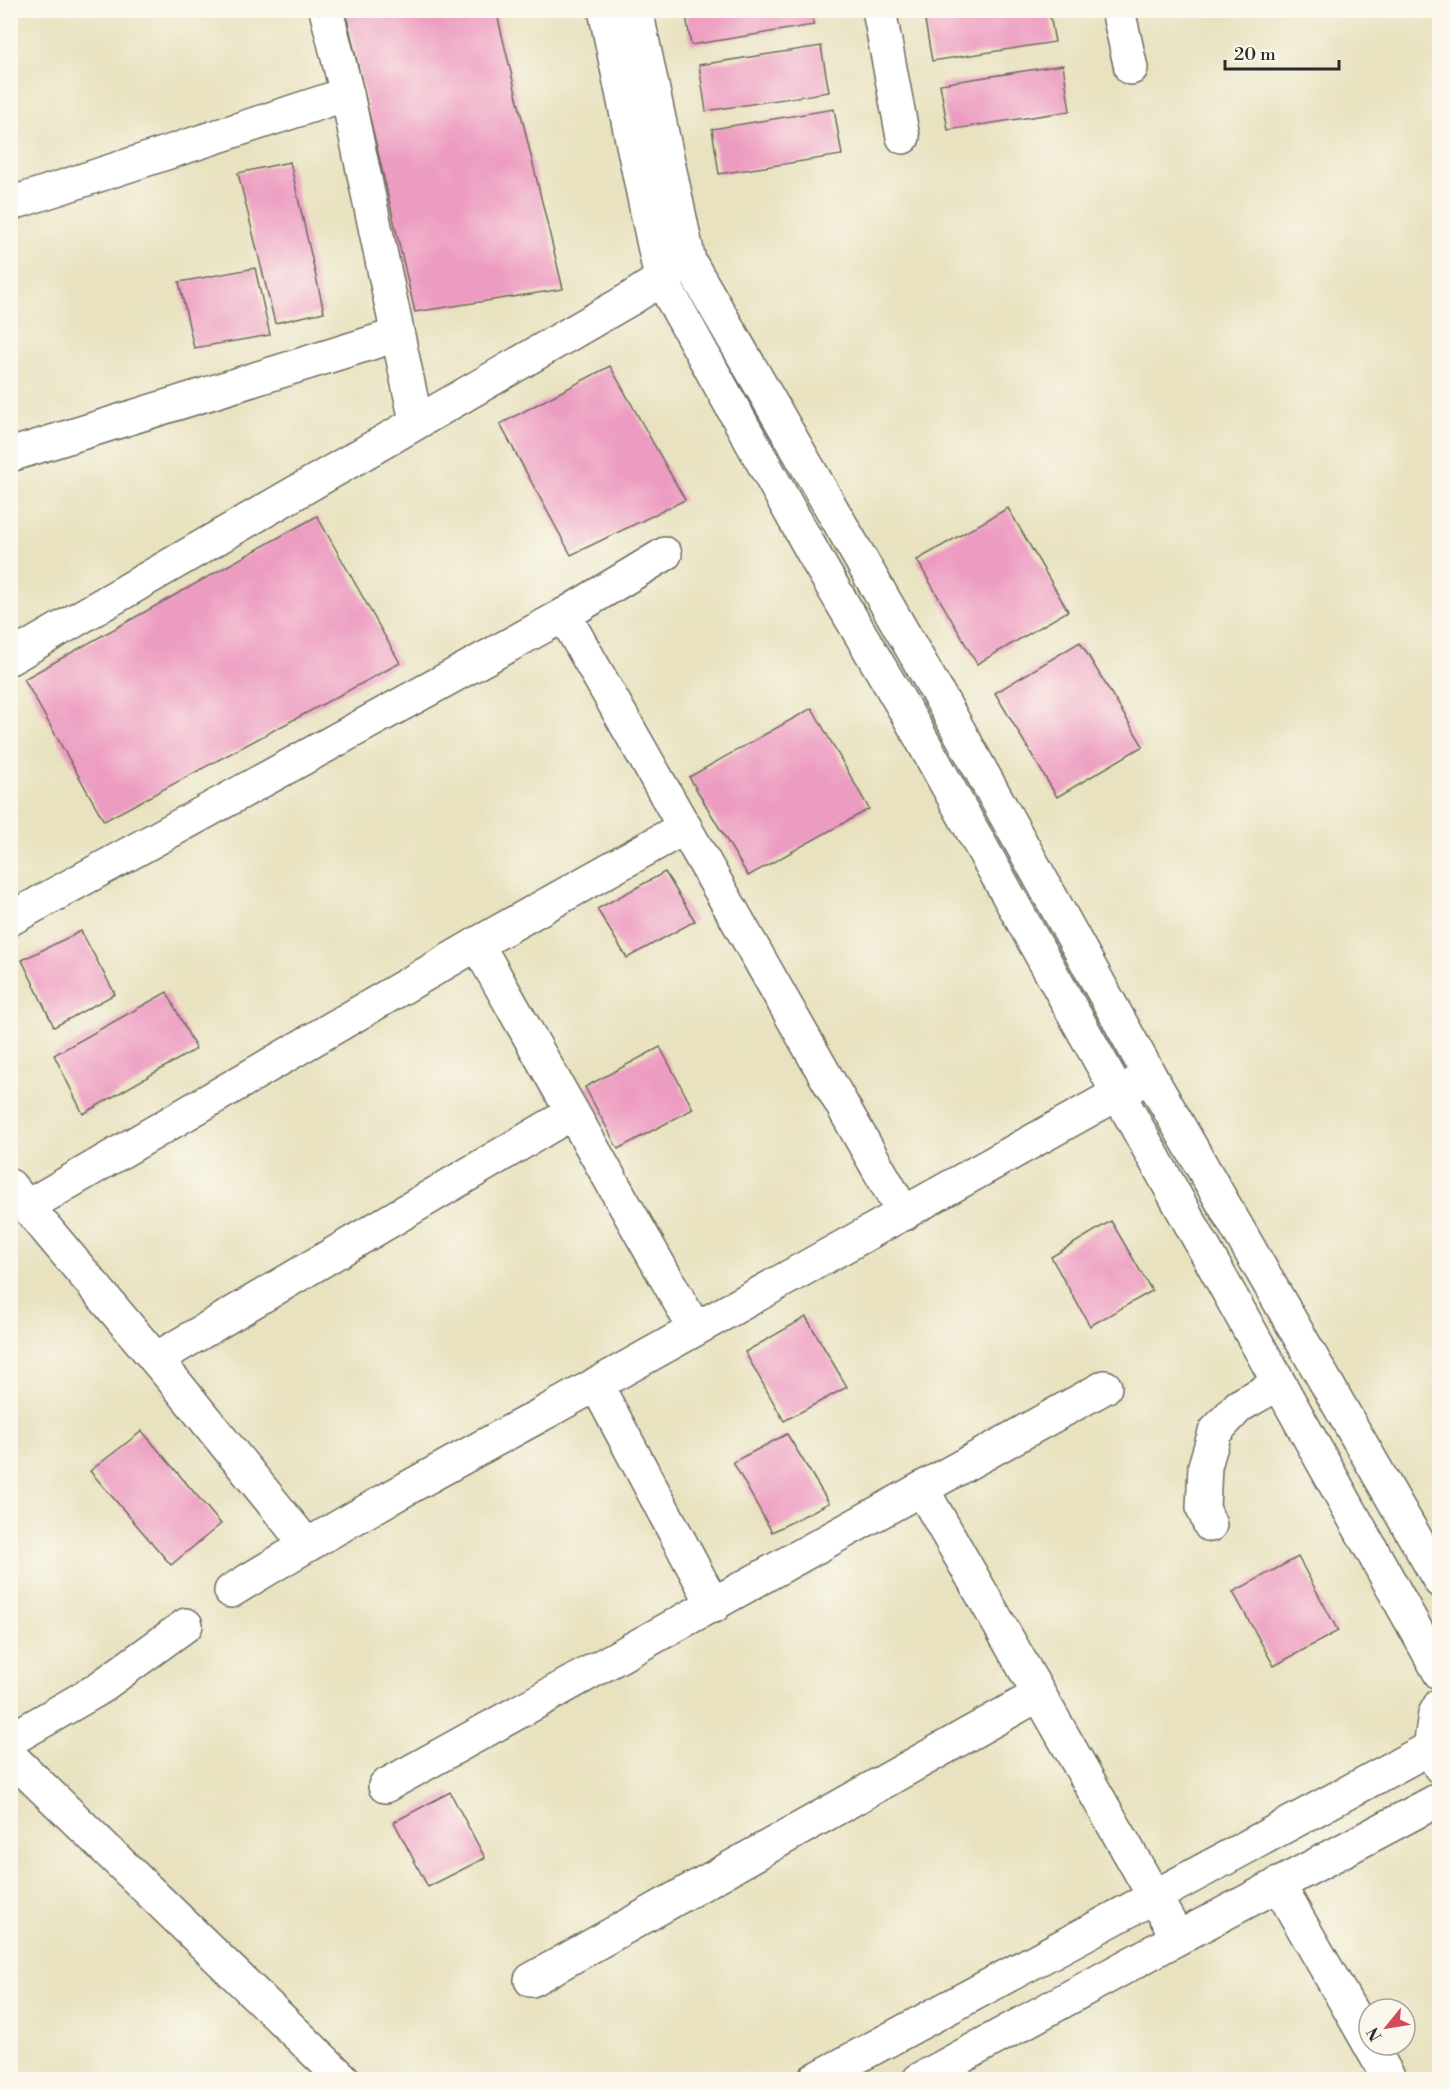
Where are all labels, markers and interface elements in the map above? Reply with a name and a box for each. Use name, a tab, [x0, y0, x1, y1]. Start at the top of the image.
scale bar	[1225, 33, 1339, 71]
text: 20 m	[1234, 43, 1276, 66]
north arrow	[1357, 1997, 1417, 2057]
text: N	[1363, 2023, 1387, 2044]

